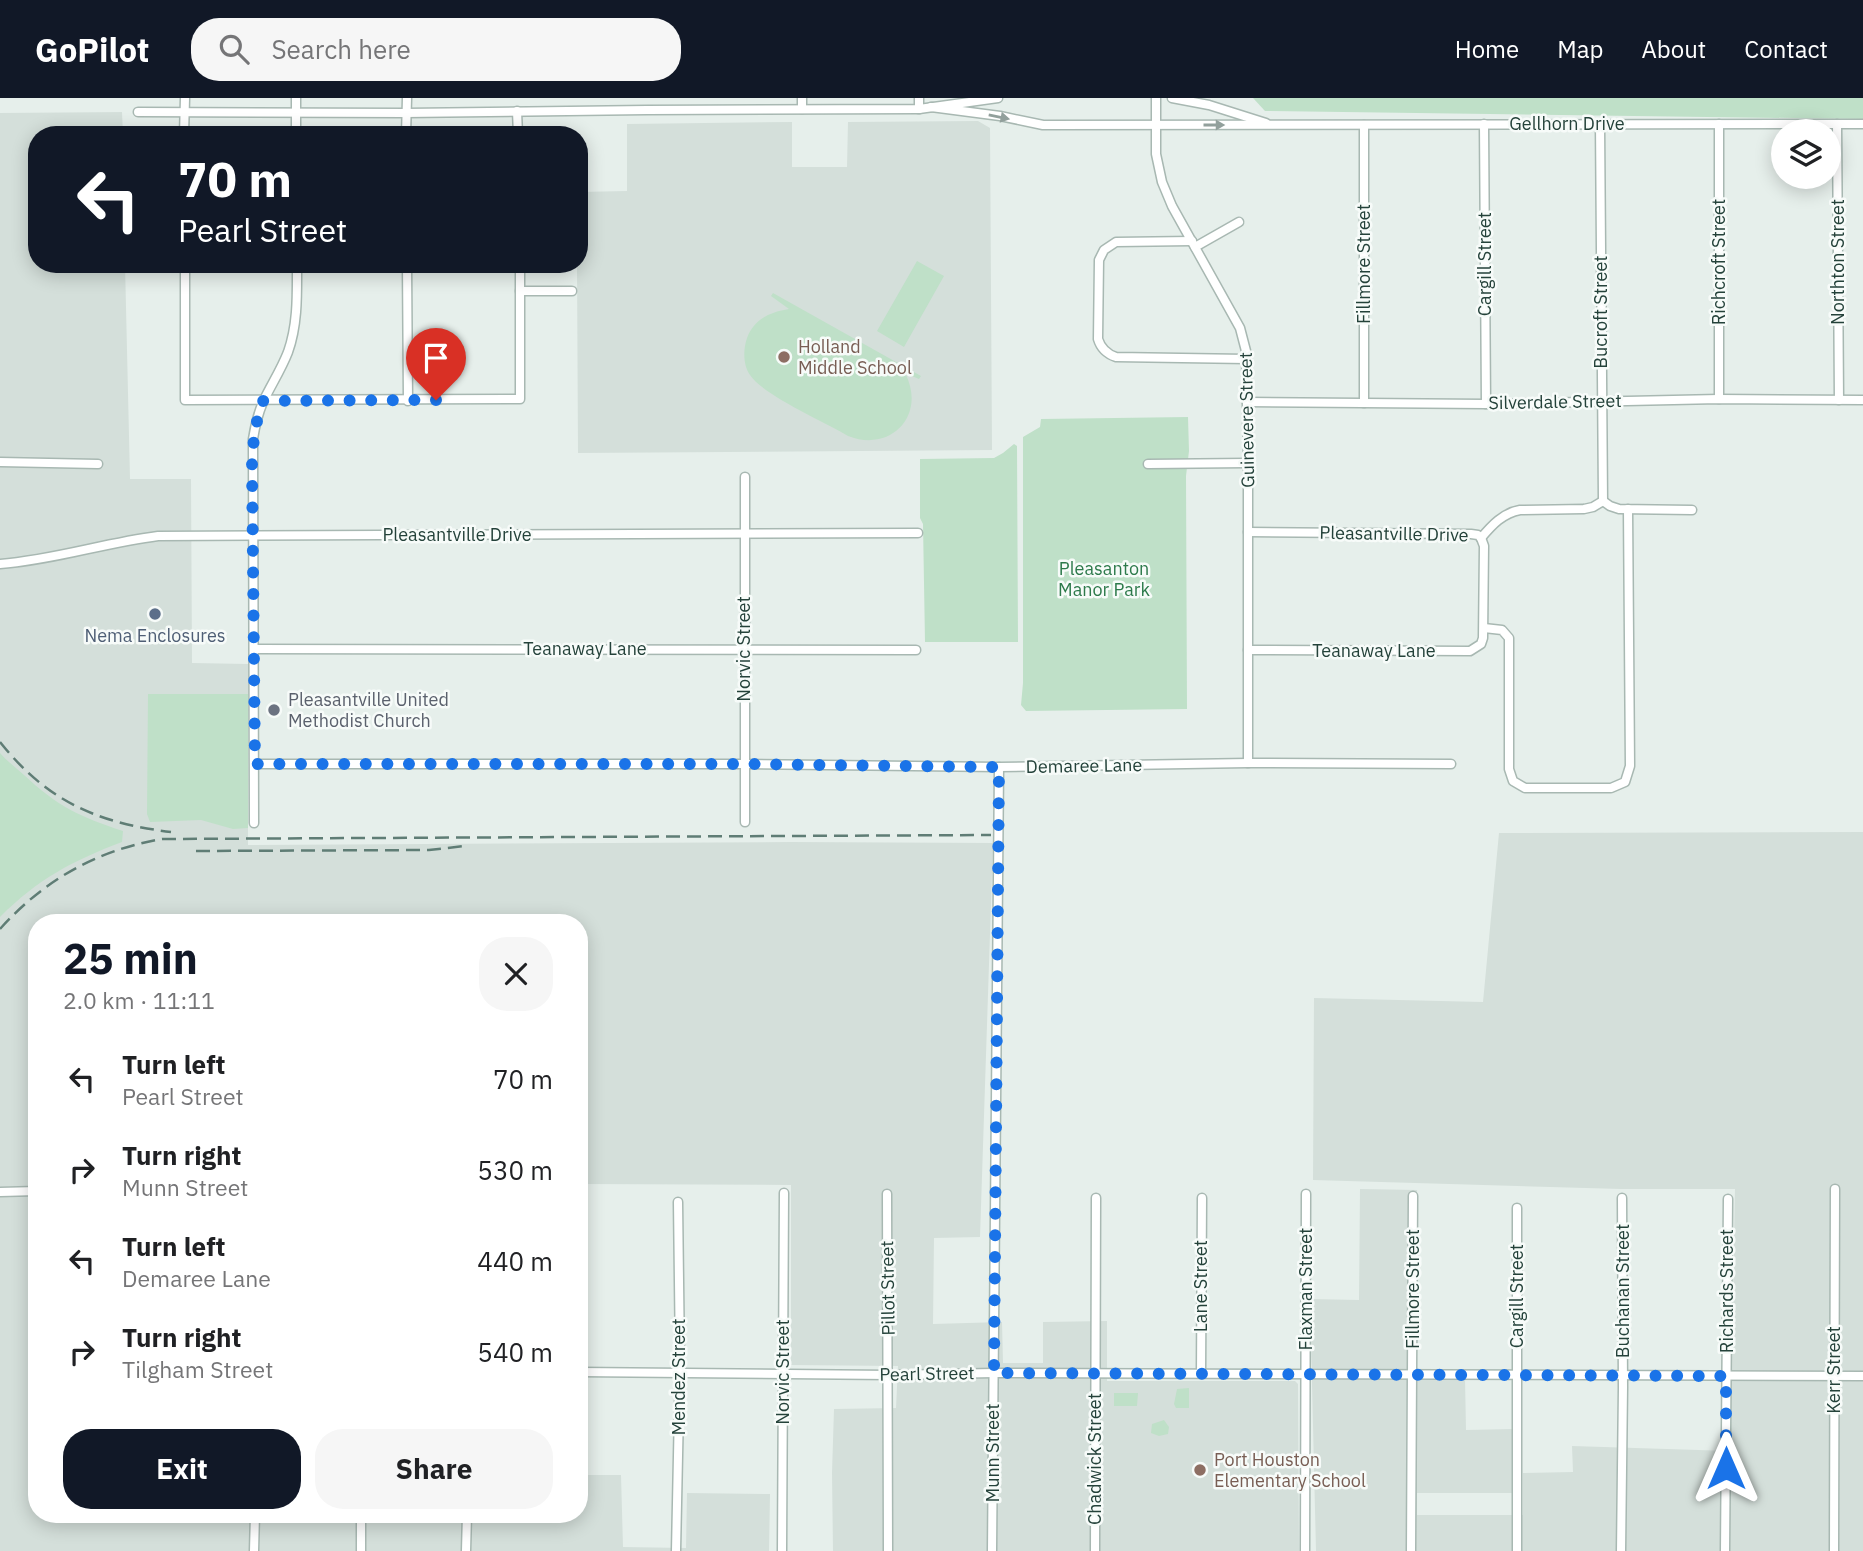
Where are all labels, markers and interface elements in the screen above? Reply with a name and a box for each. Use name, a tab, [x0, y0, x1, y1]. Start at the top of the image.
search box	[191, 18, 681, 81]
text: GoPilot	[35, 28, 149, 71]
icon: search	[215, 30, 253, 68]
text: Search here	[271, 32, 411, 66]
text: Home	[1455, 33, 1519, 65]
text: Map	[1557, 33, 1603, 65]
text: About	[1641, 33, 1706, 65]
text: Contact	[1744, 33, 1828, 65]
one-way arrow	[988, 112, 1010, 123]
street label: Gellhorn Drive	[1509, 112, 1625, 135]
one-way arrow	[1203, 119, 1225, 131]
map controls	[1771, 119, 1841, 189]
button: layers	[1771, 119, 1841, 189]
text: 70 m	[178, 147, 292, 210]
icon: left	[63, 154, 154, 245]
street label: Richcroft Street	[1707, 199, 1730, 325]
street label: Northton Street	[1826, 199, 1849, 325]
street label: Fillmore Street	[1352, 204, 1375, 324]
text: Pearl Street	[178, 209, 347, 251]
street label: Cargill Street	[1473, 212, 1496, 316]
street label: Bucroft Street	[1589, 255, 1612, 369]
pin	[406, 328, 466, 400]
place label: Holland Middle School	[798, 335, 912, 379]
icon: arrive	[417, 339, 455, 377]
marker: Holland Middle School	[776, 349, 792, 365]
street label: Guinevere Street	[1234, 352, 1259, 488]
street label: Silverdale Street	[1488, 389, 1622, 414]
street label: Pleasantville Drive	[1319, 521, 1469, 546]
street label: Pleasantville Drive	[382, 523, 532, 546]
park label: Pleasanton Manor Park	[1058, 557, 1150, 601]
street label: Norvic Street	[732, 596, 755, 702]
marker: Nema Enclosures	[147, 606, 163, 622]
place label: Nema Enclosures	[84, 624, 226, 647]
street label: Teanaway Lane	[523, 637, 647, 660]
street label: Teanaway Lane	[1312, 639, 1436, 662]
place label: Pleasantville United Methodist Church	[288, 688, 449, 732]
marker: Pleasantville United Methodist Church	[266, 702, 282, 718]
street label: Demaree Lane	[1026, 753, 1143, 778]
text: 25 min	[63, 931, 198, 986]
button: close	[479, 937, 553, 1011]
text: 2.0 km · 11:11	[63, 985, 215, 1015]
text: Turn left	[122, 1047, 225, 1081]
icon: left	[63, 1060, 101, 1098]
text: 70 m	[493, 1062, 553, 1096]
text: Pearl Street	[122, 1081, 244, 1111]
text: Turn right	[122, 1138, 241, 1172]
icon: right	[63, 1151, 101, 1189]
text: 530 m	[477, 1153, 553, 1187]
text: Munn Street	[122, 1172, 248, 1202]
street label: Buchanan Street	[1611, 1224, 1634, 1358]
street label: Flaxman Street	[1294, 1228, 1317, 1350]
text: Turn left	[122, 1229, 225, 1263]
street label: Fillmore Street	[1401, 1229, 1424, 1349]
street label: Richards Street	[1715, 1229, 1738, 1353]
street label: Pillot Street	[875, 1240, 900, 1336]
street label: Lane Street	[1189, 1240, 1212, 1332]
icon: left	[63, 1242, 101, 1280]
text: 440 m	[477, 1244, 553, 1278]
street label: Cargill Street	[1505, 1244, 1528, 1348]
text: Demaree Lane	[122, 1263, 271, 1293]
street label: Mendez Street	[667, 1319, 690, 1435]
street label: Norvic Street	[771, 1319, 794, 1425]
text: Turn right	[122, 1320, 241, 1354]
street label: Kerr Street	[1822, 1326, 1845, 1414]
icon: right	[63, 1333, 101, 1371]
text: 540 m	[477, 1335, 553, 1369]
text: Tilgham Street	[122, 1354, 273, 1384]
street label: Pearl Street	[879, 1361, 975, 1386]
street label: Chadwick Street	[1083, 1393, 1106, 1525]
street label: Munn Street	[981, 1404, 1004, 1502]
button: Exit	[63, 1429, 301, 1509]
button: Share	[315, 1429, 553, 1509]
position arrow	[1689, 1431, 1763, 1505]
place label: Port Houston Elementary School	[1214, 1448, 1366, 1492]
marker: Port Houston Elementary School	[1192, 1462, 1208, 1478]

